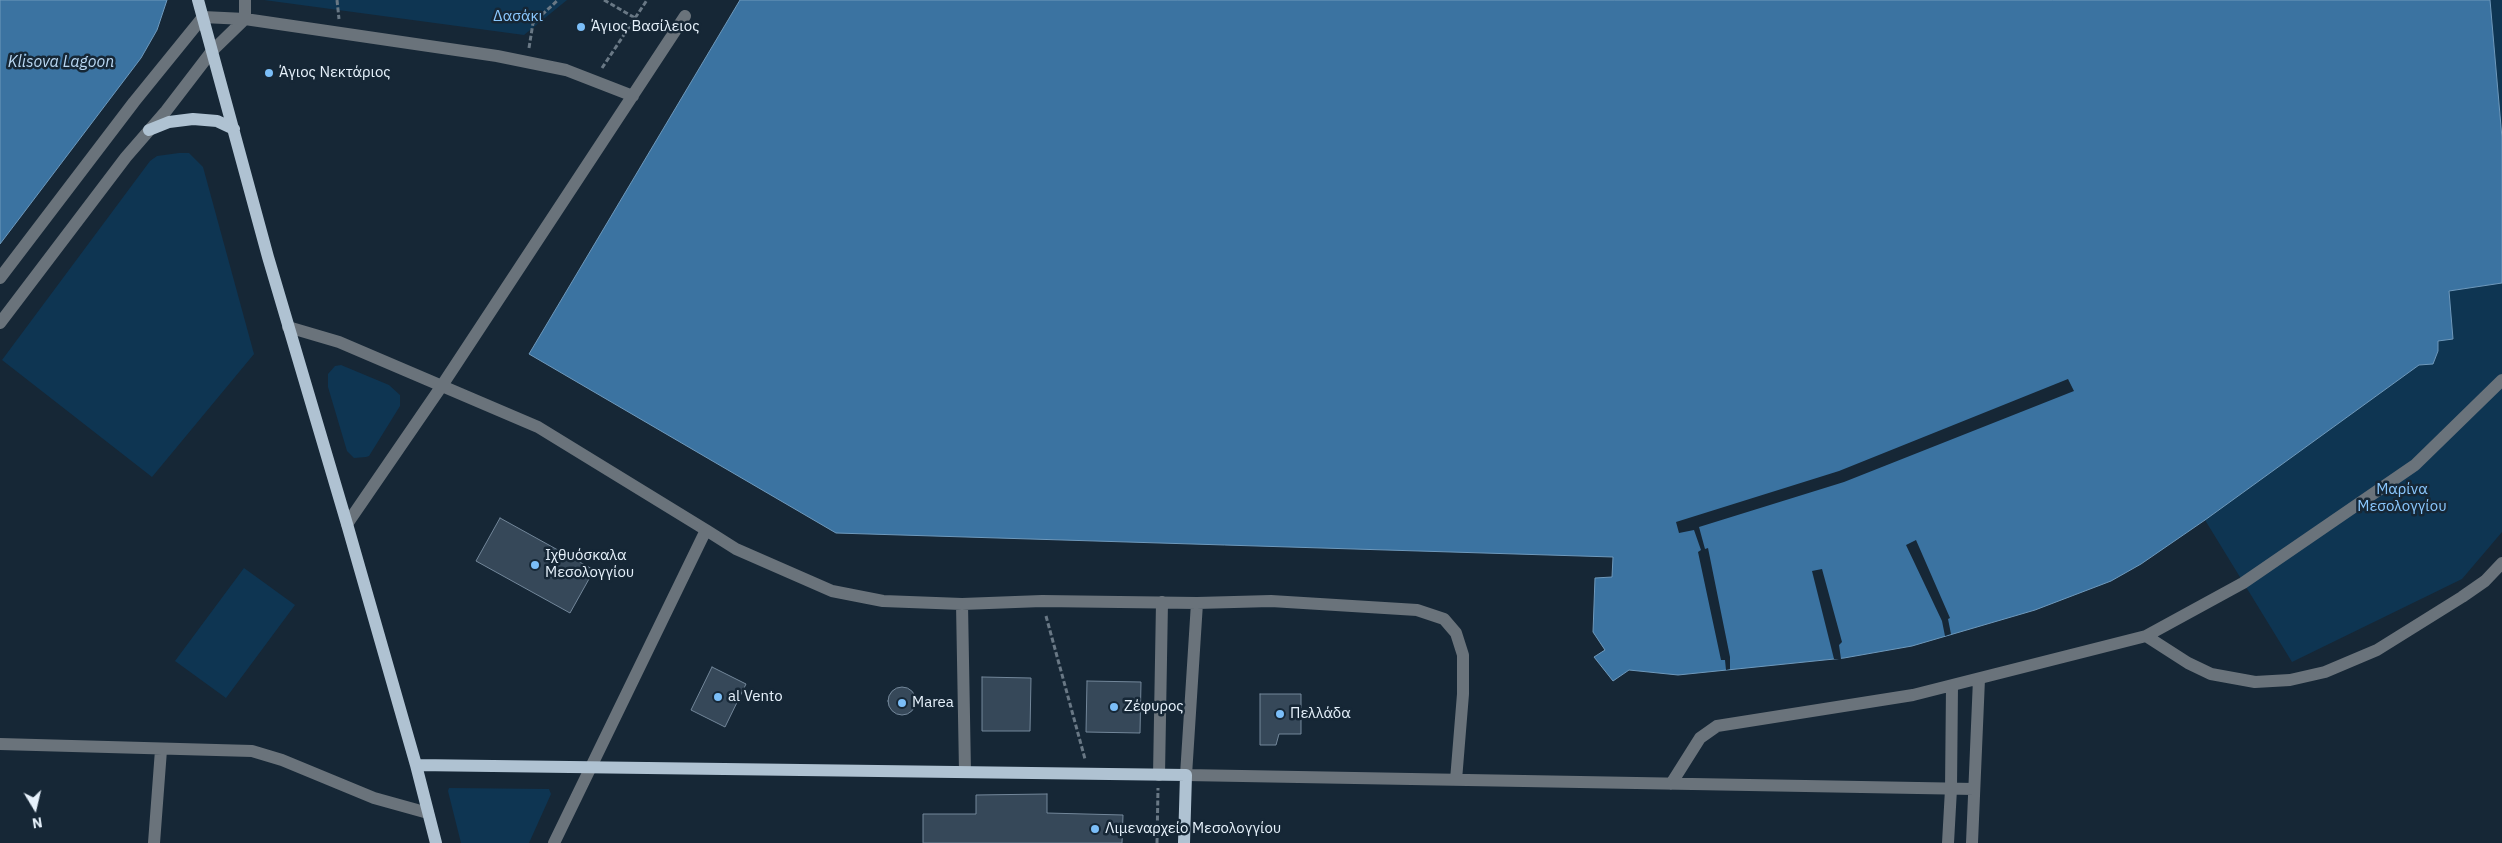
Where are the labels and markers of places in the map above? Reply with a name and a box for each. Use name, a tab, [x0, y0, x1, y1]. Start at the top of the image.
place label: Άγιος Βασίλειος	[591, 18, 699, 36]
marker: Άγιος Βασίλειος	[575, 21, 587, 33]
place label: Άγιος Νεκτάριος	[279, 64, 391, 82]
marker: Άγιος Νεκτάριος	[263, 67, 275, 79]
place label: Ιχθυόσκαλα Μεσολογγίου	[545, 547, 634, 582]
marker: Ιχθυόσκαλα Μεσολογγίου	[529, 559, 541, 571]
place label: al Vento	[728, 688, 783, 706]
marker: al Vento	[712, 691, 724, 703]
place label: Marea	[912, 694, 954, 712]
marker: Marea	[896, 697, 908, 709]
place label: Ζέφυρος	[1124, 698, 1184, 716]
marker: Ζέφυρος	[1108, 701, 1120, 713]
place label: Πελλάδα	[1290, 705, 1351, 723]
marker: Πελλάδα	[1274, 708, 1286, 720]
place label: Λιμεναρχείο Μεσολογγίου	[1105, 820, 1281, 838]
marker: Λιμεναρχείο Μεσολογγίου	[1089, 823, 1101, 835]

